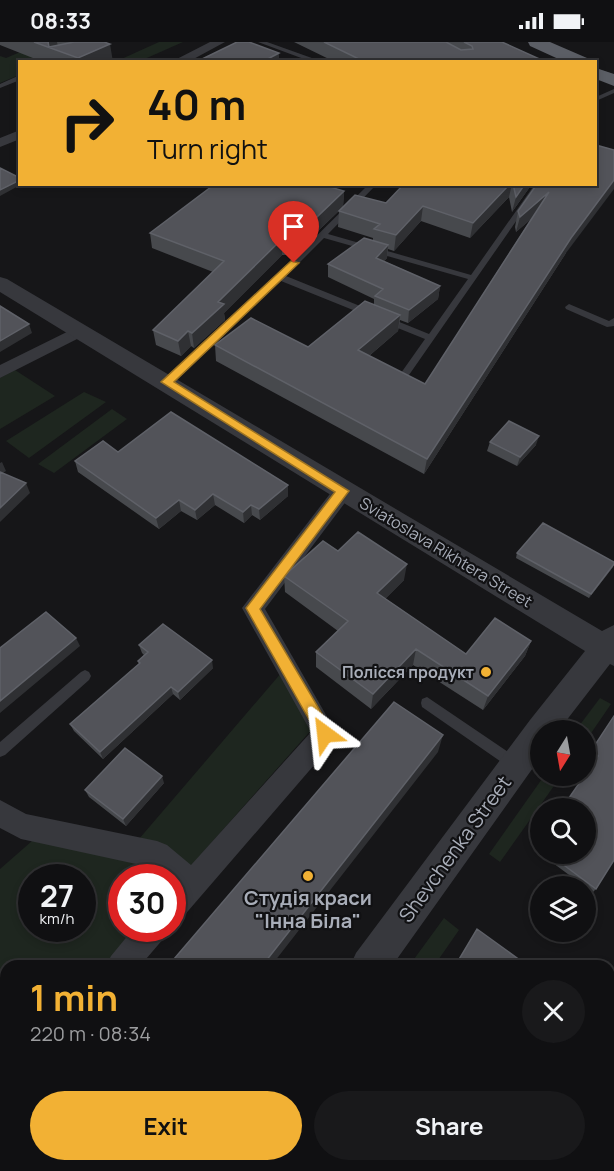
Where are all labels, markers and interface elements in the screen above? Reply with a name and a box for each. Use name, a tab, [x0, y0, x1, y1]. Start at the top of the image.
text: 08:33	[30, 6, 91, 36]
text: 40 m	[147, 75, 246, 133]
icon: right	[48, 84, 126, 162]
text: Turn right	[147, 130, 268, 167]
pin	[268, 201, 319, 263]
icon: arrive	[277, 210, 310, 243]
street label: Sviatoslava Rikhtera Street	[356, 492, 536, 612]
place label: Полісся продукт	[342, 661, 474, 683]
marker: Полісся продукт	[479, 665, 493, 679]
position arrow	[293, 702, 357, 766]
north arrow	[530, 720, 596, 786]
map controls	[530, 720, 596, 942]
street label: Shevchenka Street	[392, 770, 517, 928]
button: search	[530, 798, 596, 864]
speed limit sign: 30	[108, 864, 186, 942]
marker: Студія краси "Інна Біла"	[301, 869, 315, 883]
text: 27	[40, 875, 74, 916]
button: layers	[530, 876, 596, 942]
place label: Студія краси "Інна Біла"	[244, 884, 372, 934]
text: km/h	[40, 908, 74, 929]
text: 1 min	[30, 973, 118, 1022]
button: close	[522, 980, 585, 1043]
text: 220 m · 08:34	[30, 1020, 151, 1047]
button: Exit	[30, 1091, 302, 1160]
button: Share	[314, 1091, 585, 1160]

